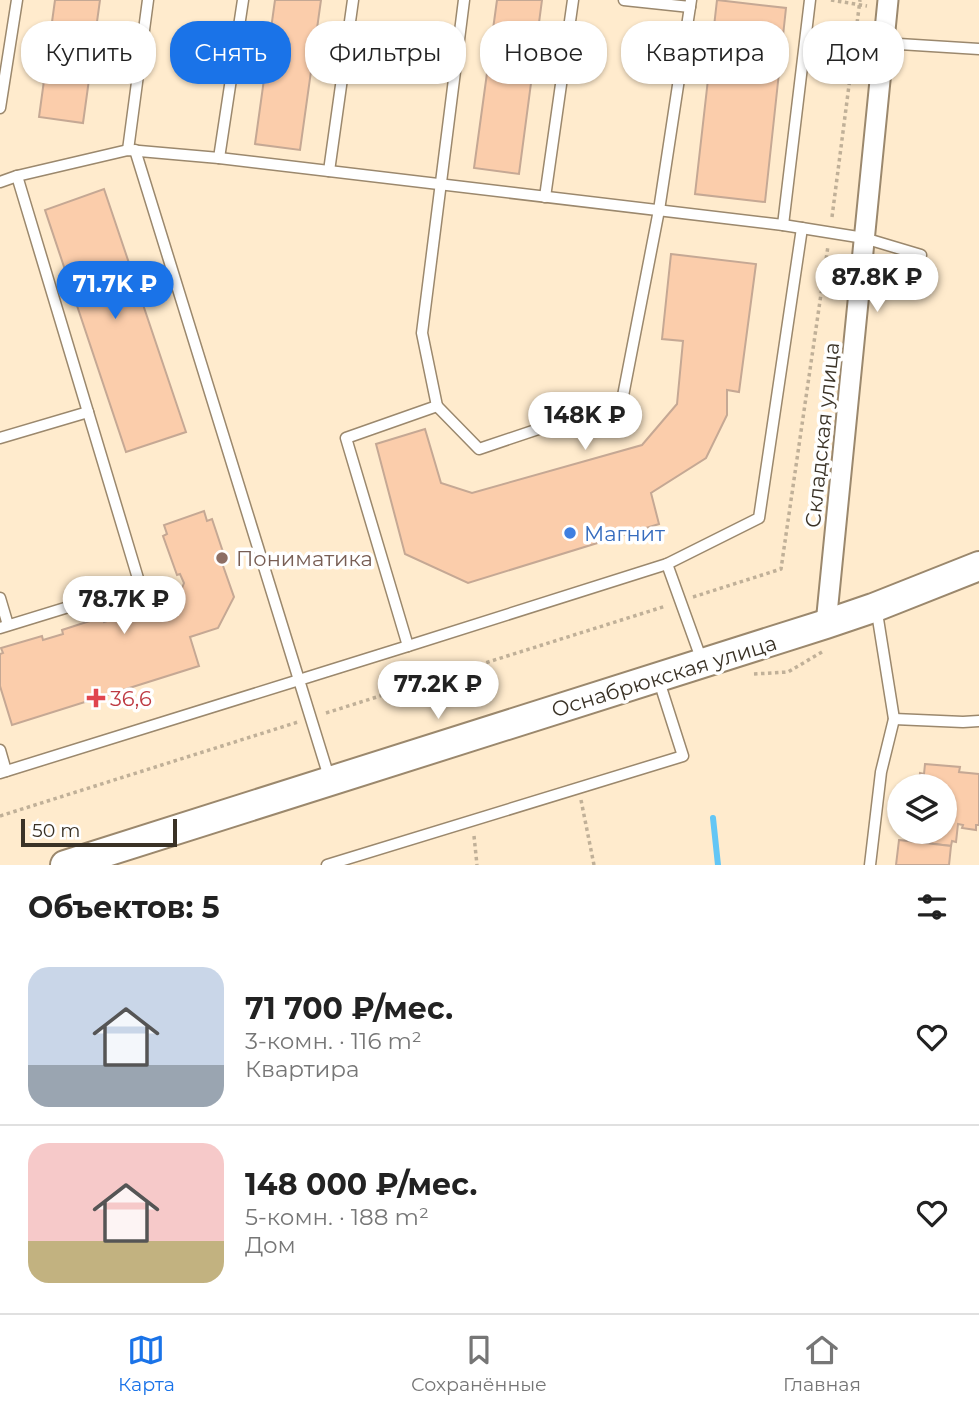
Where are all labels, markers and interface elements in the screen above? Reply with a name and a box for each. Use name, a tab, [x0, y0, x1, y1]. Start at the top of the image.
chip: Купить	[21, 21, 156, 84]
chip: Снять	[170, 21, 291, 84]
chip: Фильтры	[305, 21, 466, 84]
chip: Новое	[480, 21, 607, 84]
chip: Квартира	[621, 21, 789, 84]
chip: Дом	[803, 21, 904, 84]
pin: 87.8K ₽	[812, 254, 942, 314]
pin: 71.7K ₽	[50, 262, 180, 321]
text: 87.8K ₽	[831, 263, 923, 291]
text: 71.7K ₽	[73, 270, 157, 298]
street label: Складская улица	[800, 341, 844, 529]
pin: 148K ₽	[528, 392, 642, 452]
text: 148K ₽	[544, 401, 626, 429]
place label: Магнит	[584, 521, 665, 546]
marker: Магнит	[562, 525, 578, 541]
place label: Пониматика	[236, 546, 373, 571]
marker: Пониматика	[214, 550, 230, 566]
pin: 78.7K ₽	[59, 576, 189, 636]
text: 78.7K ₽	[79, 585, 169, 613]
street label: Оснабрюкская улица	[548, 630, 780, 722]
pin: 77.2K ₽	[373, 662, 503, 721]
text: 77.2K ₽	[394, 670, 482, 698]
place label: 36,6	[110, 686, 152, 711]
marker: 36,6	[88, 690, 104, 706]
map controls	[887, 774, 957, 844]
button: layers	[887, 774, 957, 844]
scale bar	[21, 816, 177, 848]
text: 50 m	[32, 819, 80, 842]
icon: filters	[913, 888, 951, 926]
text: Объектов: 5	[28, 889, 220, 926]
text: 71 700 ₽/мес.	[245, 990, 453, 1027]
icon: home	[84, 995, 168, 1079]
icon: heart	[913, 1018, 951, 1056]
text: 3-комн. · 116 m²	[245, 1027, 422, 1055]
text: Квартира	[245, 1055, 359, 1083]
text: 148 000 ₽/мес.	[245, 1166, 477, 1203]
icon: home	[84, 1171, 168, 1255]
icon: heart	[913, 1194, 951, 1232]
text: 5-комн. · 188 m²	[245, 1203, 429, 1231]
text: Дом	[245, 1231, 296, 1259]
tab: Карта	[118, 1331, 175, 1396]
tab: Сохранённые	[411, 1331, 547, 1396]
tab: Главная	[783, 1331, 861, 1396]

